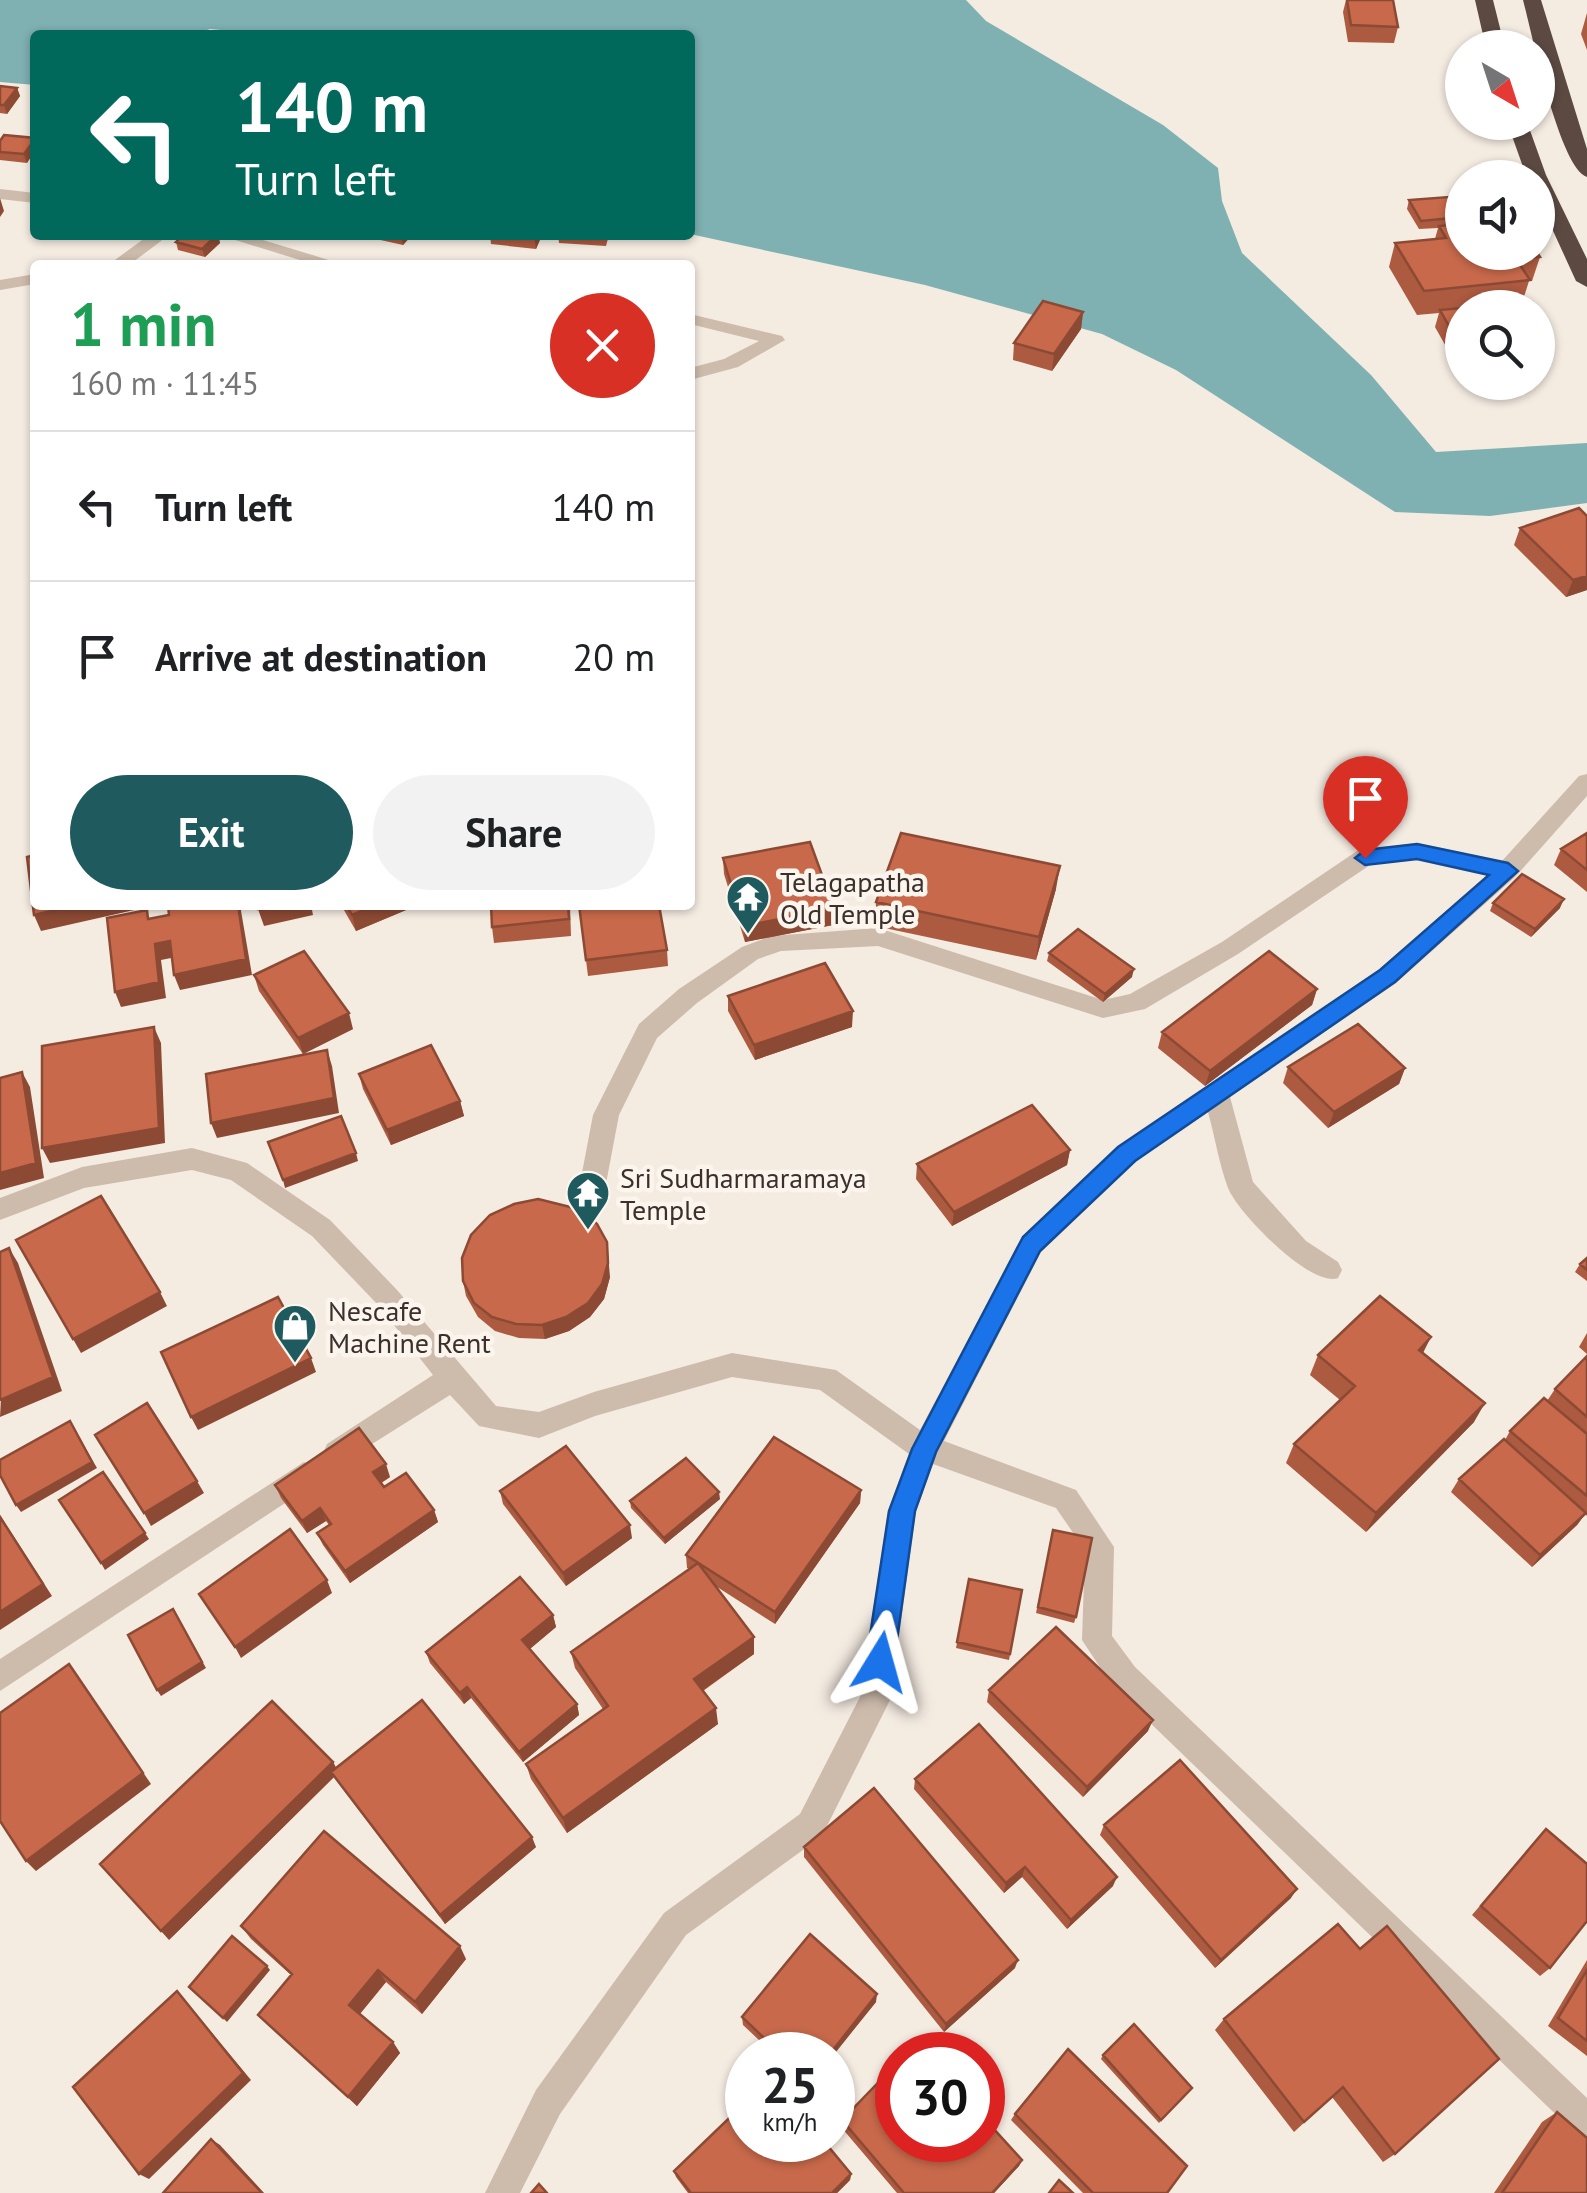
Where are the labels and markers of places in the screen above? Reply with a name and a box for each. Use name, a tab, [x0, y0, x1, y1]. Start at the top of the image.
pin	[1323, 756, 1408, 859]
place label: Telagapatha Old Temple	[780, 863, 925, 932]
temple icon: Telagapatha Old Temple	[725, 874, 771, 935]
place label: Sri Sudharmaramaya Temple	[620, 1159, 867, 1228]
temple icon: Sri Sudharmaramaya Temple	[565, 1170, 611, 1231]
place label: Nescafe Machine Rent	[328, 1292, 491, 1361]
shop icon: Nescafe Machine Rent	[272, 1303, 318, 1364]

